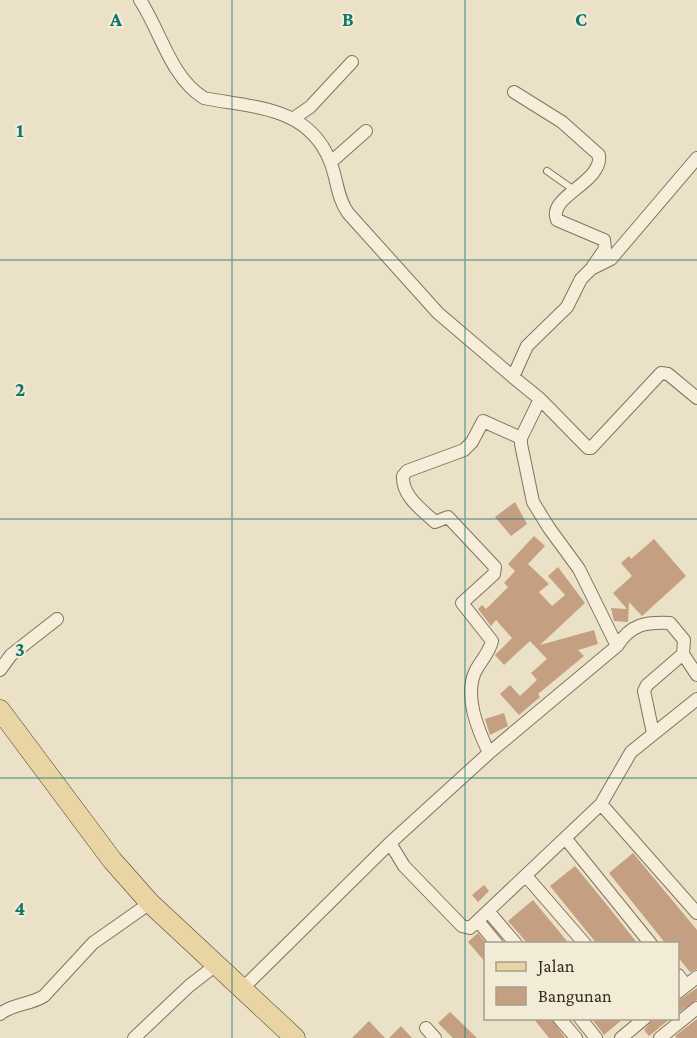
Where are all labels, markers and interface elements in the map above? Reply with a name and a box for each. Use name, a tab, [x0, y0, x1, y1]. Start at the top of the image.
text: A	[109, 8, 123, 30]
text: B	[342, 8, 354, 30]
text: C	[575, 8, 587, 30]
text: 1	[16, 119, 24, 141]
text: 2	[15, 378, 25, 400]
text: 3	[15, 638, 25, 660]
text: 4	[15, 897, 26, 919]
legend	[484, 942, 679, 1020]
text: Jalan	[536, 956, 575, 976]
text: Bangunan	[538, 986, 612, 1006]

